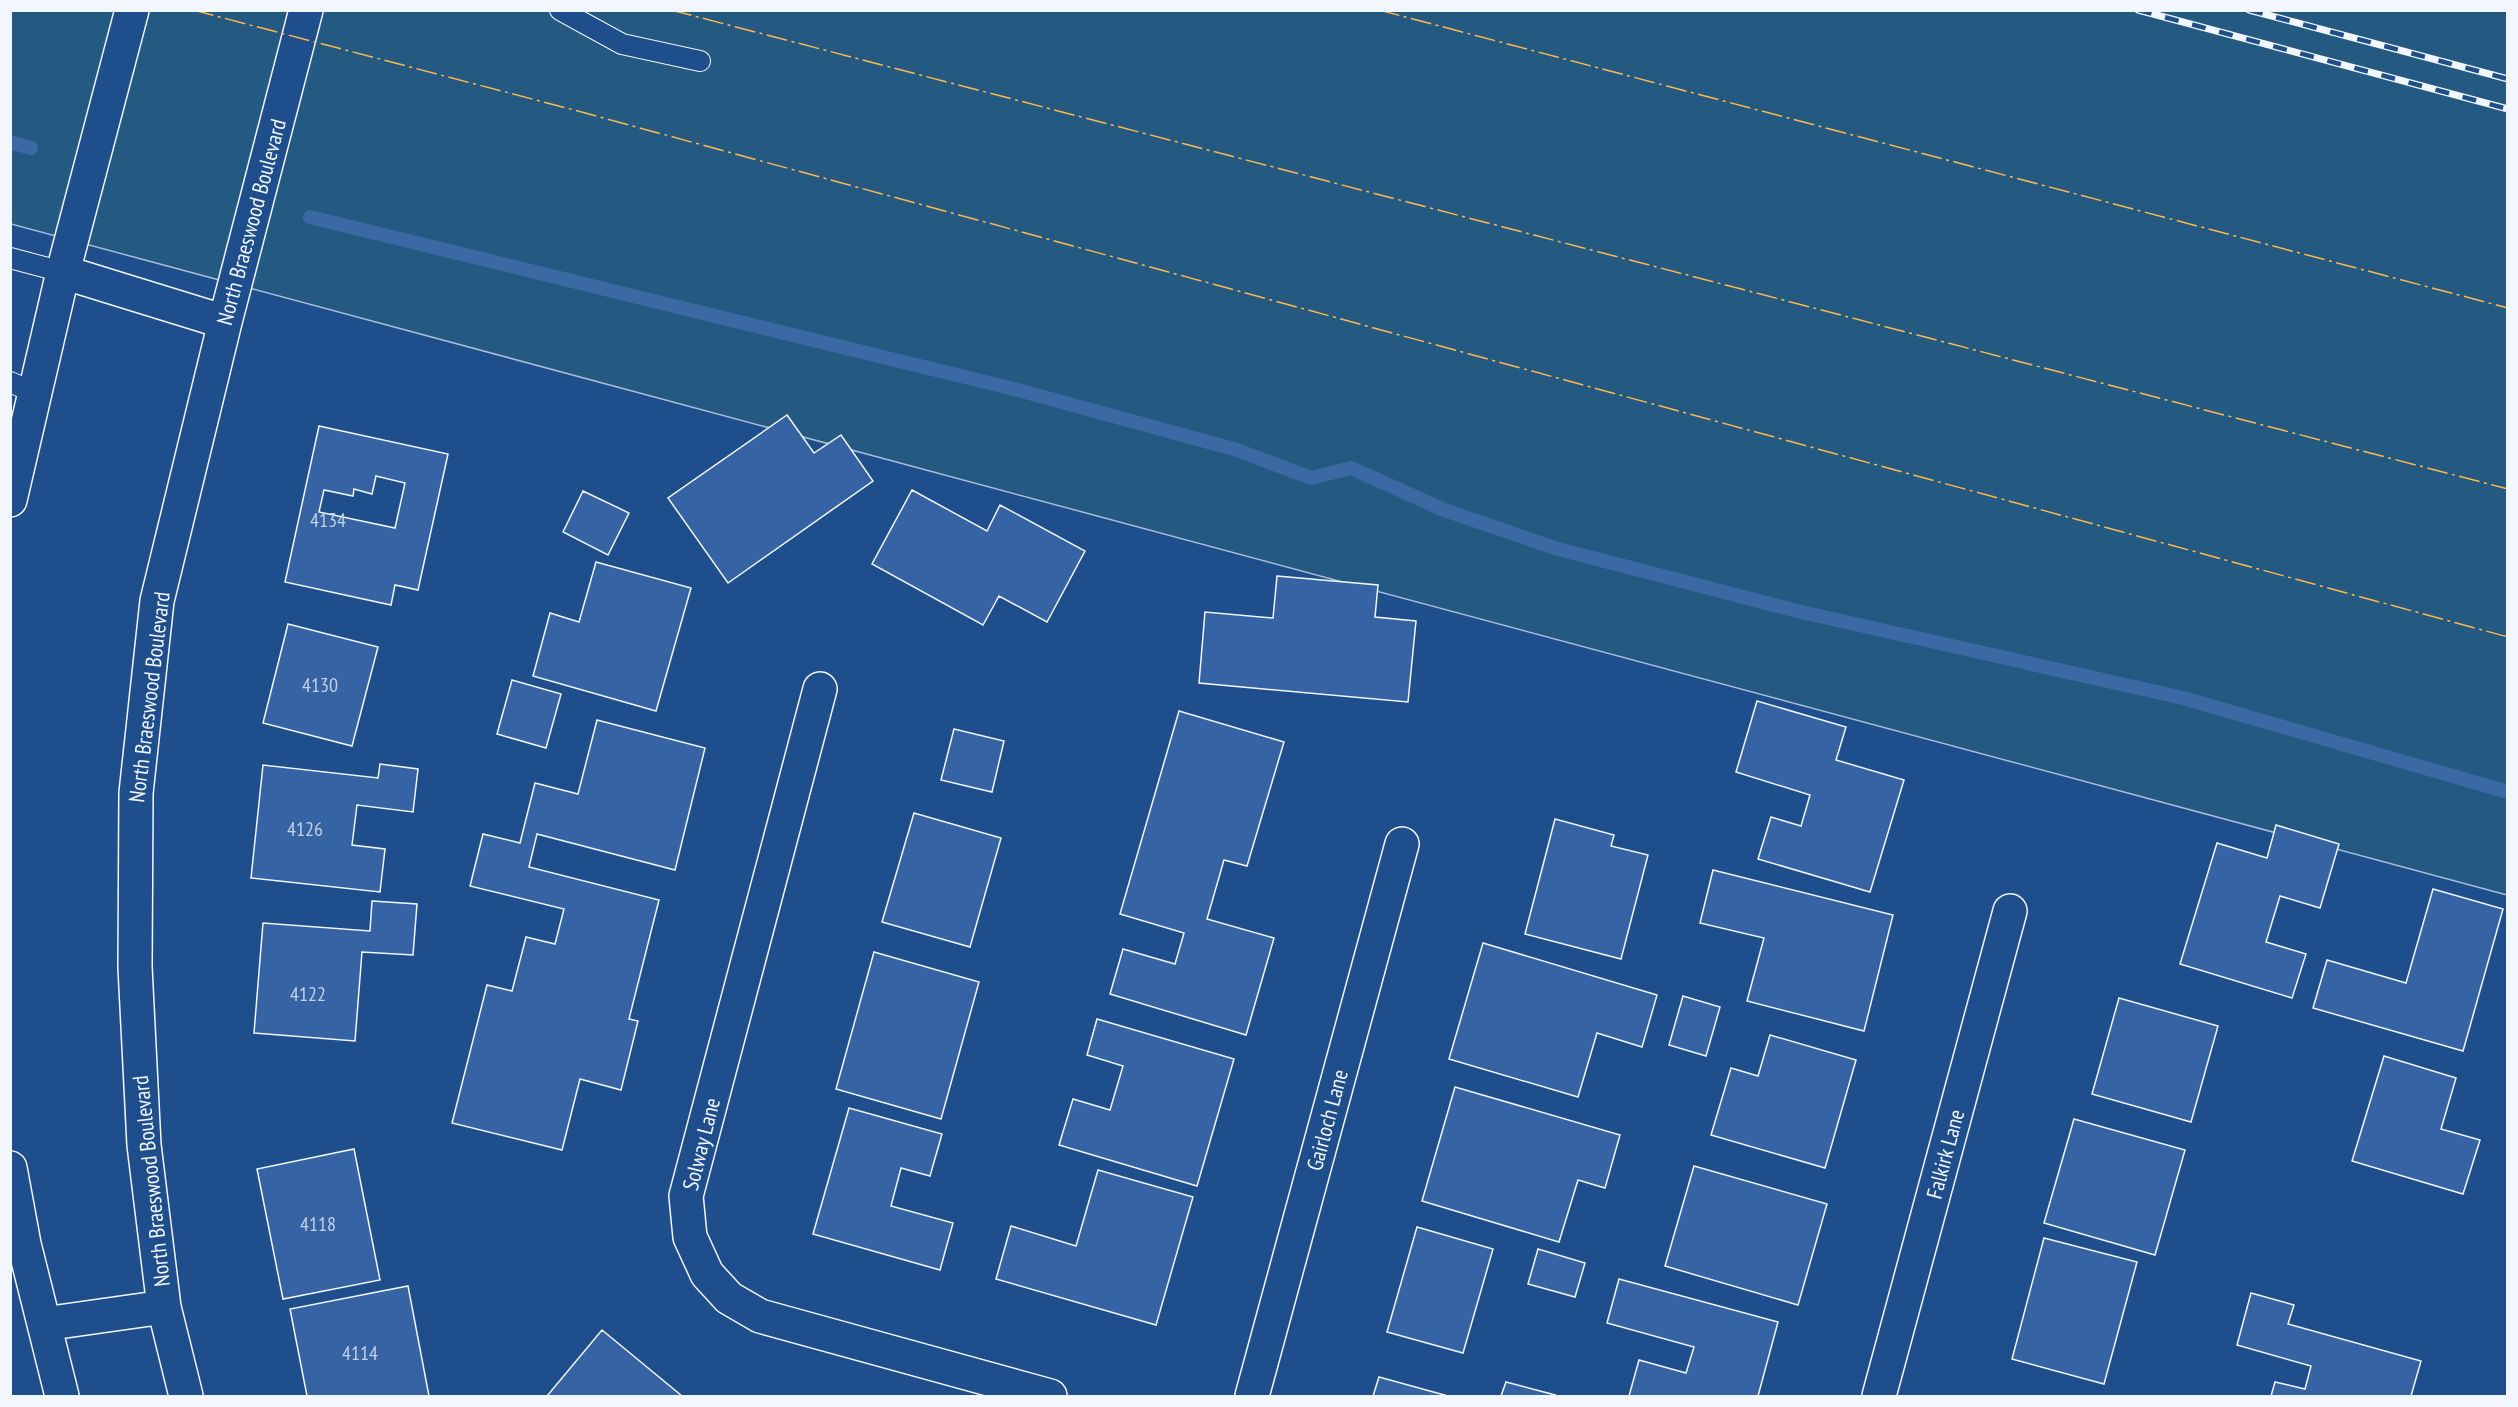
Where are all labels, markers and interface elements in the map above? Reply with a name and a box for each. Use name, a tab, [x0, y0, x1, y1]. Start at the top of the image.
street label: North Braeswood Boulevard	[210, 116, 292, 328]
house number: 4134	[310, 507, 346, 533]
street label: North Braeswood Boulevard	[122, 590, 176, 804]
house number: 4130	[302, 672, 338, 698]
house number: 4126	[287, 816, 323, 842]
house number: 4122	[290, 981, 326, 1007]
street label: Gairloch Lane	[1300, 1066, 1354, 1174]
street label: North Braeswood Boulevard	[126, 1074, 176, 1288]
street label: Solway Lane	[676, 1095, 726, 1193]
street label: Falkirk Lane	[1920, 1106, 1970, 1202]
house number: 4118	[300, 1211, 336, 1237]
house number: 4114	[342, 1340, 378, 1366]

